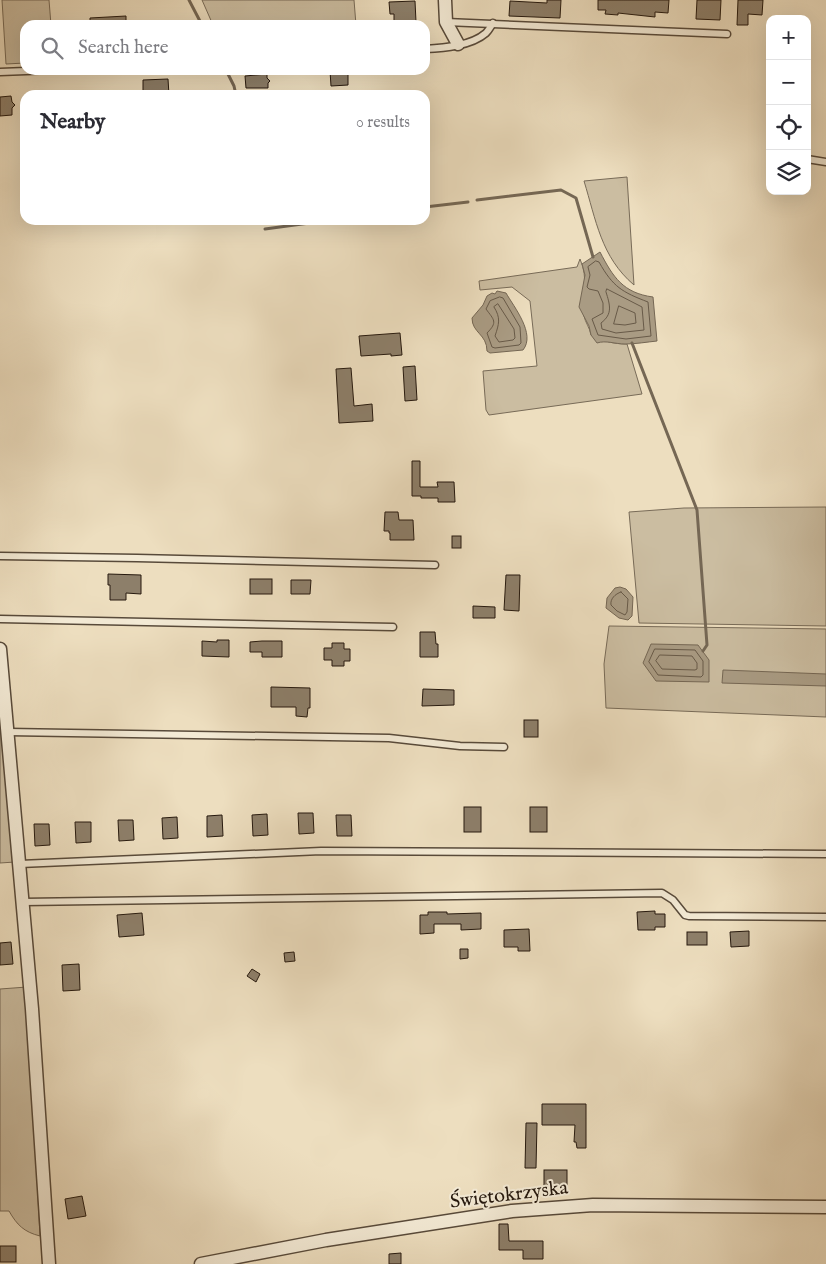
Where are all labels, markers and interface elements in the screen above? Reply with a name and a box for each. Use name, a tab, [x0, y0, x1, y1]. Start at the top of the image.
map controls	[766, 15, 811, 195]
button: +	[766, 15, 811, 60]
search box	[20, 20, 430, 75]
icon: search	[38, 34, 66, 62]
text: Search here	[78, 36, 169, 60]
button: −	[766, 60, 811, 105]
button: locate	[766, 105, 811, 150]
text: Nearby	[40, 109, 105, 136]
text: 0 results	[356, 113, 410, 133]
button: layers	[766, 150, 811, 195]
street label: Świętokrzyska	[449, 1175, 570, 1215]

